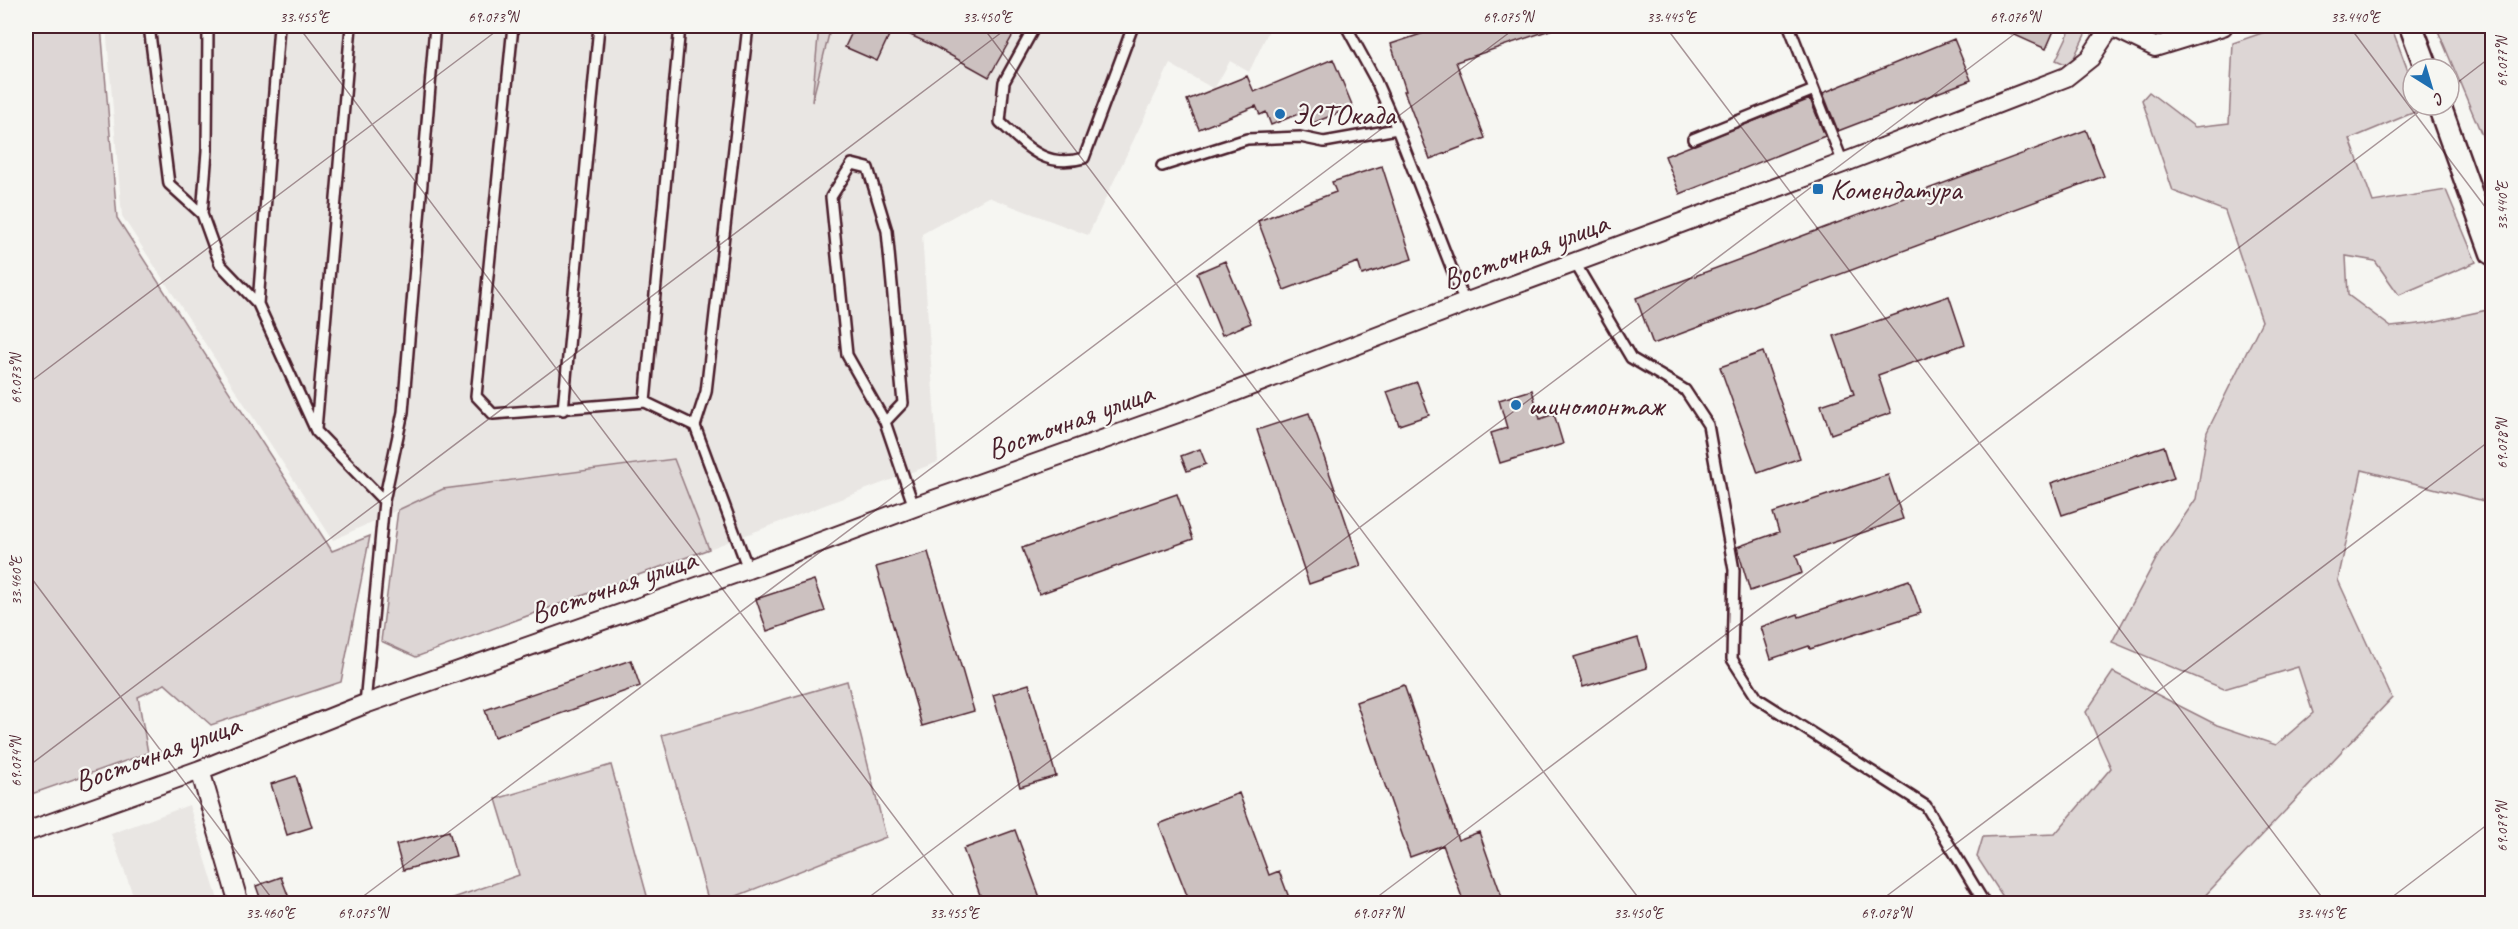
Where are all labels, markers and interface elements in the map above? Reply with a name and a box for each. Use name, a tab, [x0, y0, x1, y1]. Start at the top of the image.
text: 33.455°E	[280, 8, 331, 27]
text: 69.073°N	[468, 8, 521, 27]
text: 33.450°E	[963, 8, 1014, 27]
text: 69.075°N	[1483, 8, 1536, 27]
text: 33.445°E	[1647, 8, 1698, 27]
text: 69.076°N	[1990, 8, 2043, 27]
text: 33.440°E	[2331, 8, 2382, 27]
text: 69.077°N	[2493, 34, 2512, 87]
north arrow	[2401, 57, 2461, 117]
text: С	[2429, 88, 2449, 110]
place label: ЭСТОкада	[1292, 95, 1397, 133]
marker: ЭСТОкада	[1273, 107, 1287, 121]
place label: Комендатура	[1830, 170, 1964, 208]
text: 33.440°E	[2493, 179, 2512, 230]
marker: Комендатура	[1811, 182, 1825, 196]
street label: Восточная улица	[1437, 203, 1615, 299]
text: 69.073°N	[7, 351, 26, 404]
street label: Восточная улица	[982, 373, 1160, 469]
place label: шиномонтаж	[1528, 386, 1667, 424]
marker: шиномонтаж	[1509, 398, 1523, 412]
text: 69.078°N	[2493, 416, 2512, 469]
street label: Восточная улица	[525, 539, 703, 632]
text: 33.460°E	[7, 554, 26, 605]
street label: Восточная улица	[69, 705, 247, 801]
text: 69.074°N	[7, 734, 26, 787]
text: 69.079°N	[2493, 799, 2512, 852]
text: 33.460°E	[246, 904, 297, 923]
text: 69.075°N	[338, 904, 391, 923]
text: 33.455°E	[930, 904, 981, 923]
text: 69.077°N	[1353, 904, 1406, 923]
text: 33.450°E	[1614, 904, 1665, 923]
text: 69.078°N	[1861, 904, 1914, 923]
text: 33.445°E	[2297, 904, 2348, 923]

